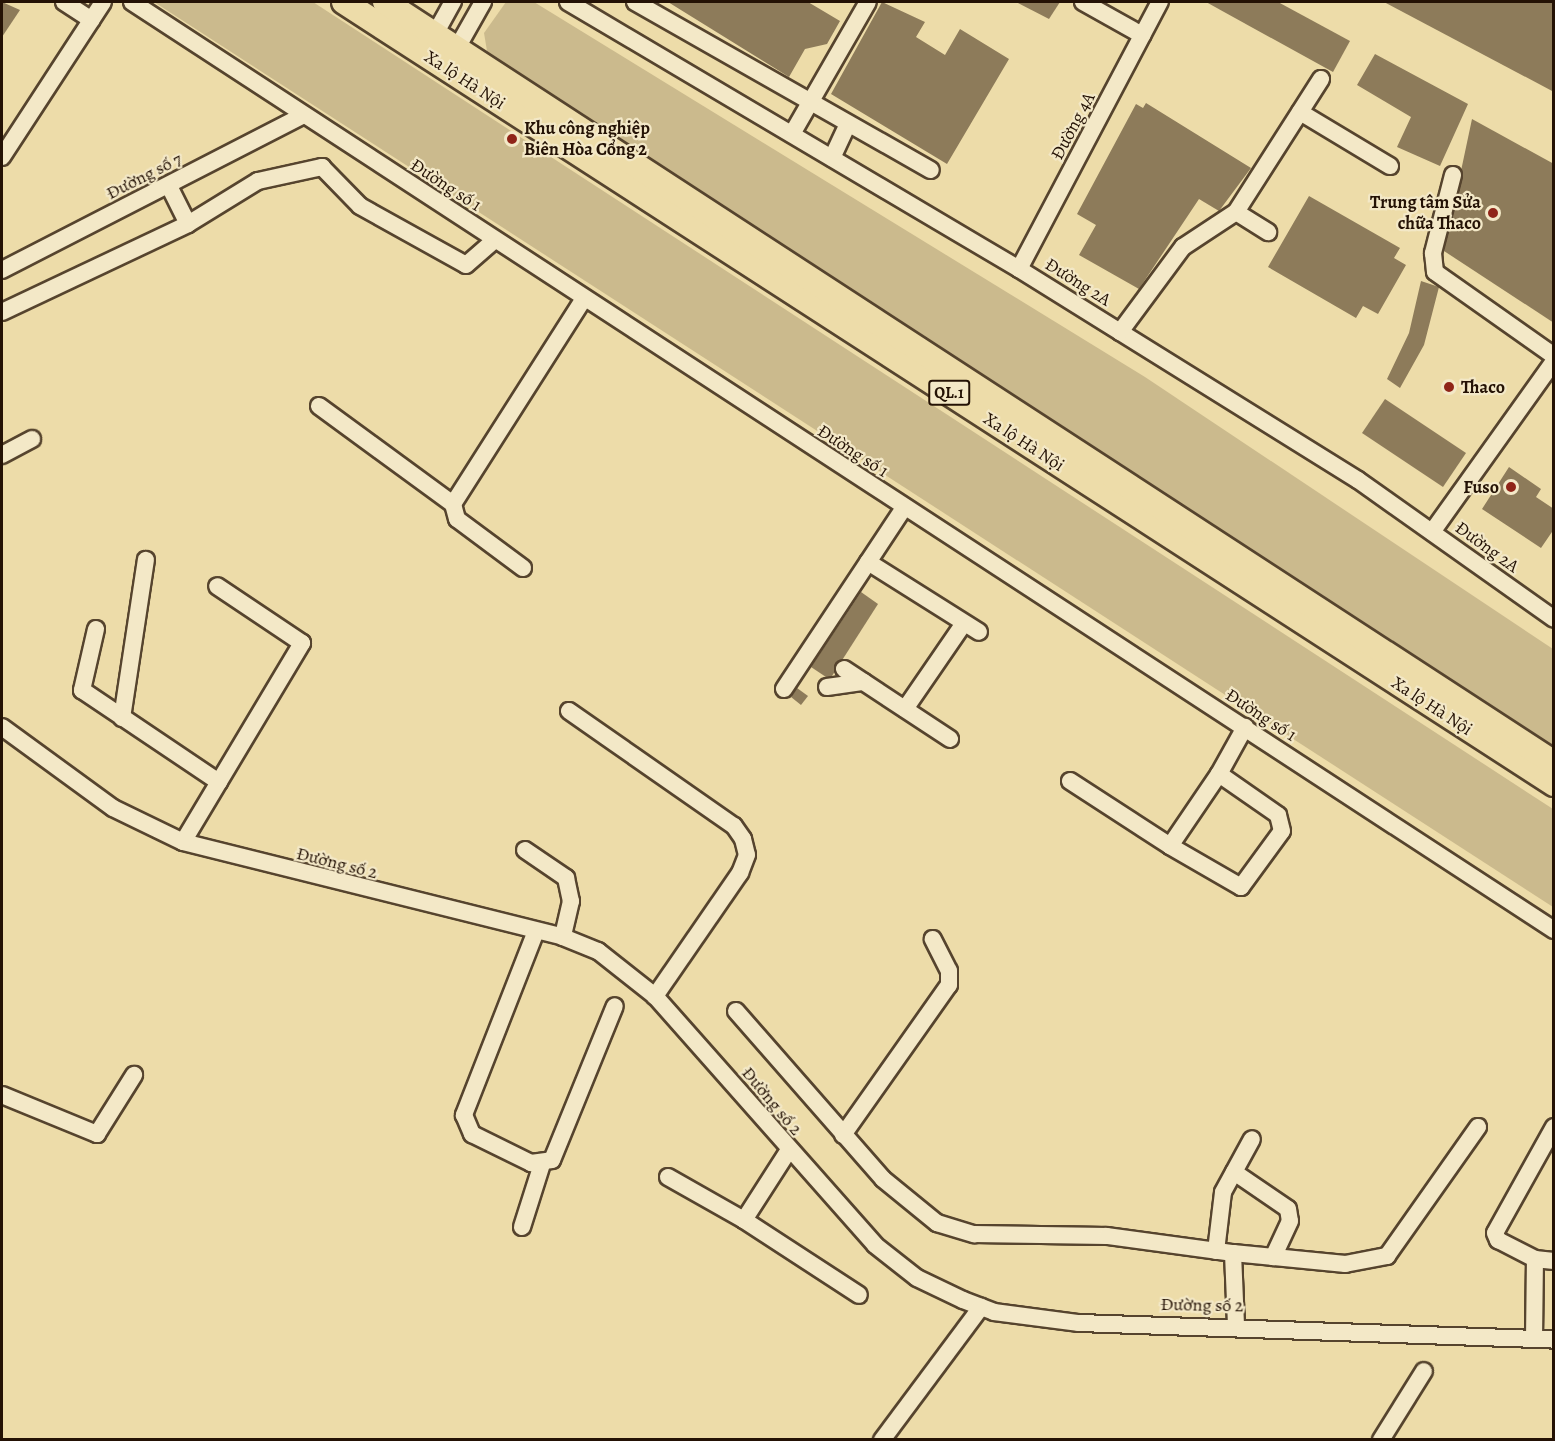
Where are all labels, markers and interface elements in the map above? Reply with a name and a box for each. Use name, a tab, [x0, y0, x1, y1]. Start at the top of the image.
street label: Xa lộ Hà Nội	[420, 46, 510, 114]
street label: Đường 4A	[1046, 89, 1100, 163]
place label: Khu công nghiệp Biên Hòa Cổng 2	[524, 118, 650, 160]
marker: Khu công nghiệp Biên Hòa Cổng 2	[505, 132, 519, 146]
street label: Đường số 7	[103, 148, 185, 204]
street label: Đường số 1	[406, 154, 486, 216]
place label: Trung tâm Sửa chữa Thaco	[1370, 192, 1481, 234]
marker: Trung tâm Sửa chữa Thaco	[1486, 206, 1500, 220]
street label: Đường 2A	[1041, 253, 1115, 311]
place label: Thaco	[1461, 376, 1505, 398]
road number: QL.1	[928, 380, 970, 406]
marker: Thaco	[1442, 380, 1456, 394]
street label: Xa lộ Hà Nội	[979, 408, 1069, 476]
street label: Đường số 1	[813, 420, 893, 482]
place label: Fuso	[1463, 476, 1499, 498]
marker: Fuso	[1504, 480, 1518, 494]
street label: Đường 2A	[1451, 517, 1523, 577]
street label: Xa lộ Hà Nội	[1387, 672, 1477, 740]
street label: Đường số 1	[1221, 684, 1301, 746]
street label: Đường số 2	[294, 843, 380, 883]
street label: Đường số 2	[737, 1062, 807, 1140]
street label: Đường số 2	[1160, 1293, 1244, 1317]

